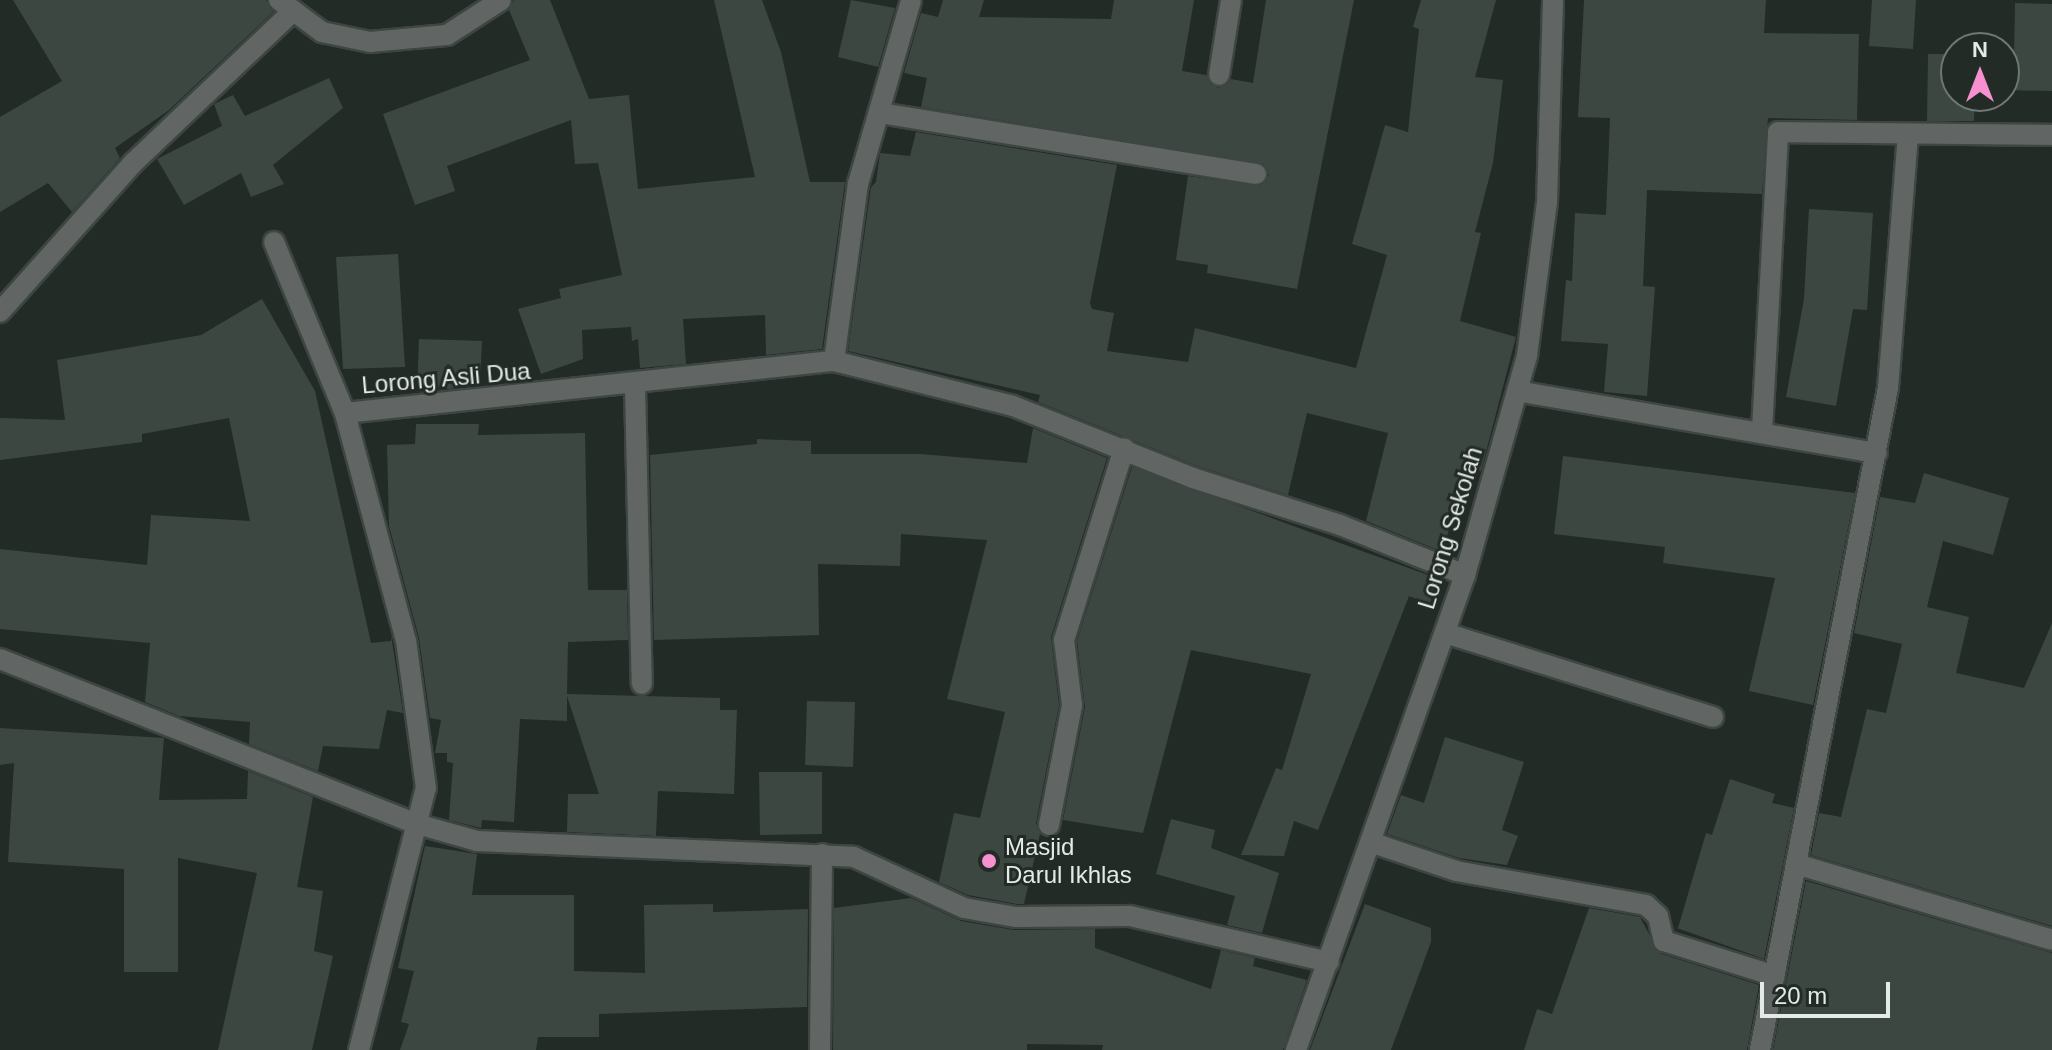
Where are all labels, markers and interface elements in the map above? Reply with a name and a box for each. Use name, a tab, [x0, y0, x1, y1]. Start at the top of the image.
north arrow	[1940, 32, 2020, 112]
text: N	[1972, 37, 1988, 62]
street label: Lorong Asli Dua	[360, 356, 532, 400]
street label: Lorong Sekolah	[1412, 443, 1488, 613]
place label: Masjid Darul Ikhlas	[1005, 833, 1132, 889]
marker: Masjid Darul Ikhlas	[980, 852, 998, 870]
scale bar	[1764, 966, 1894, 1016]
text: 20 m	[1774, 982, 1827, 1009]

